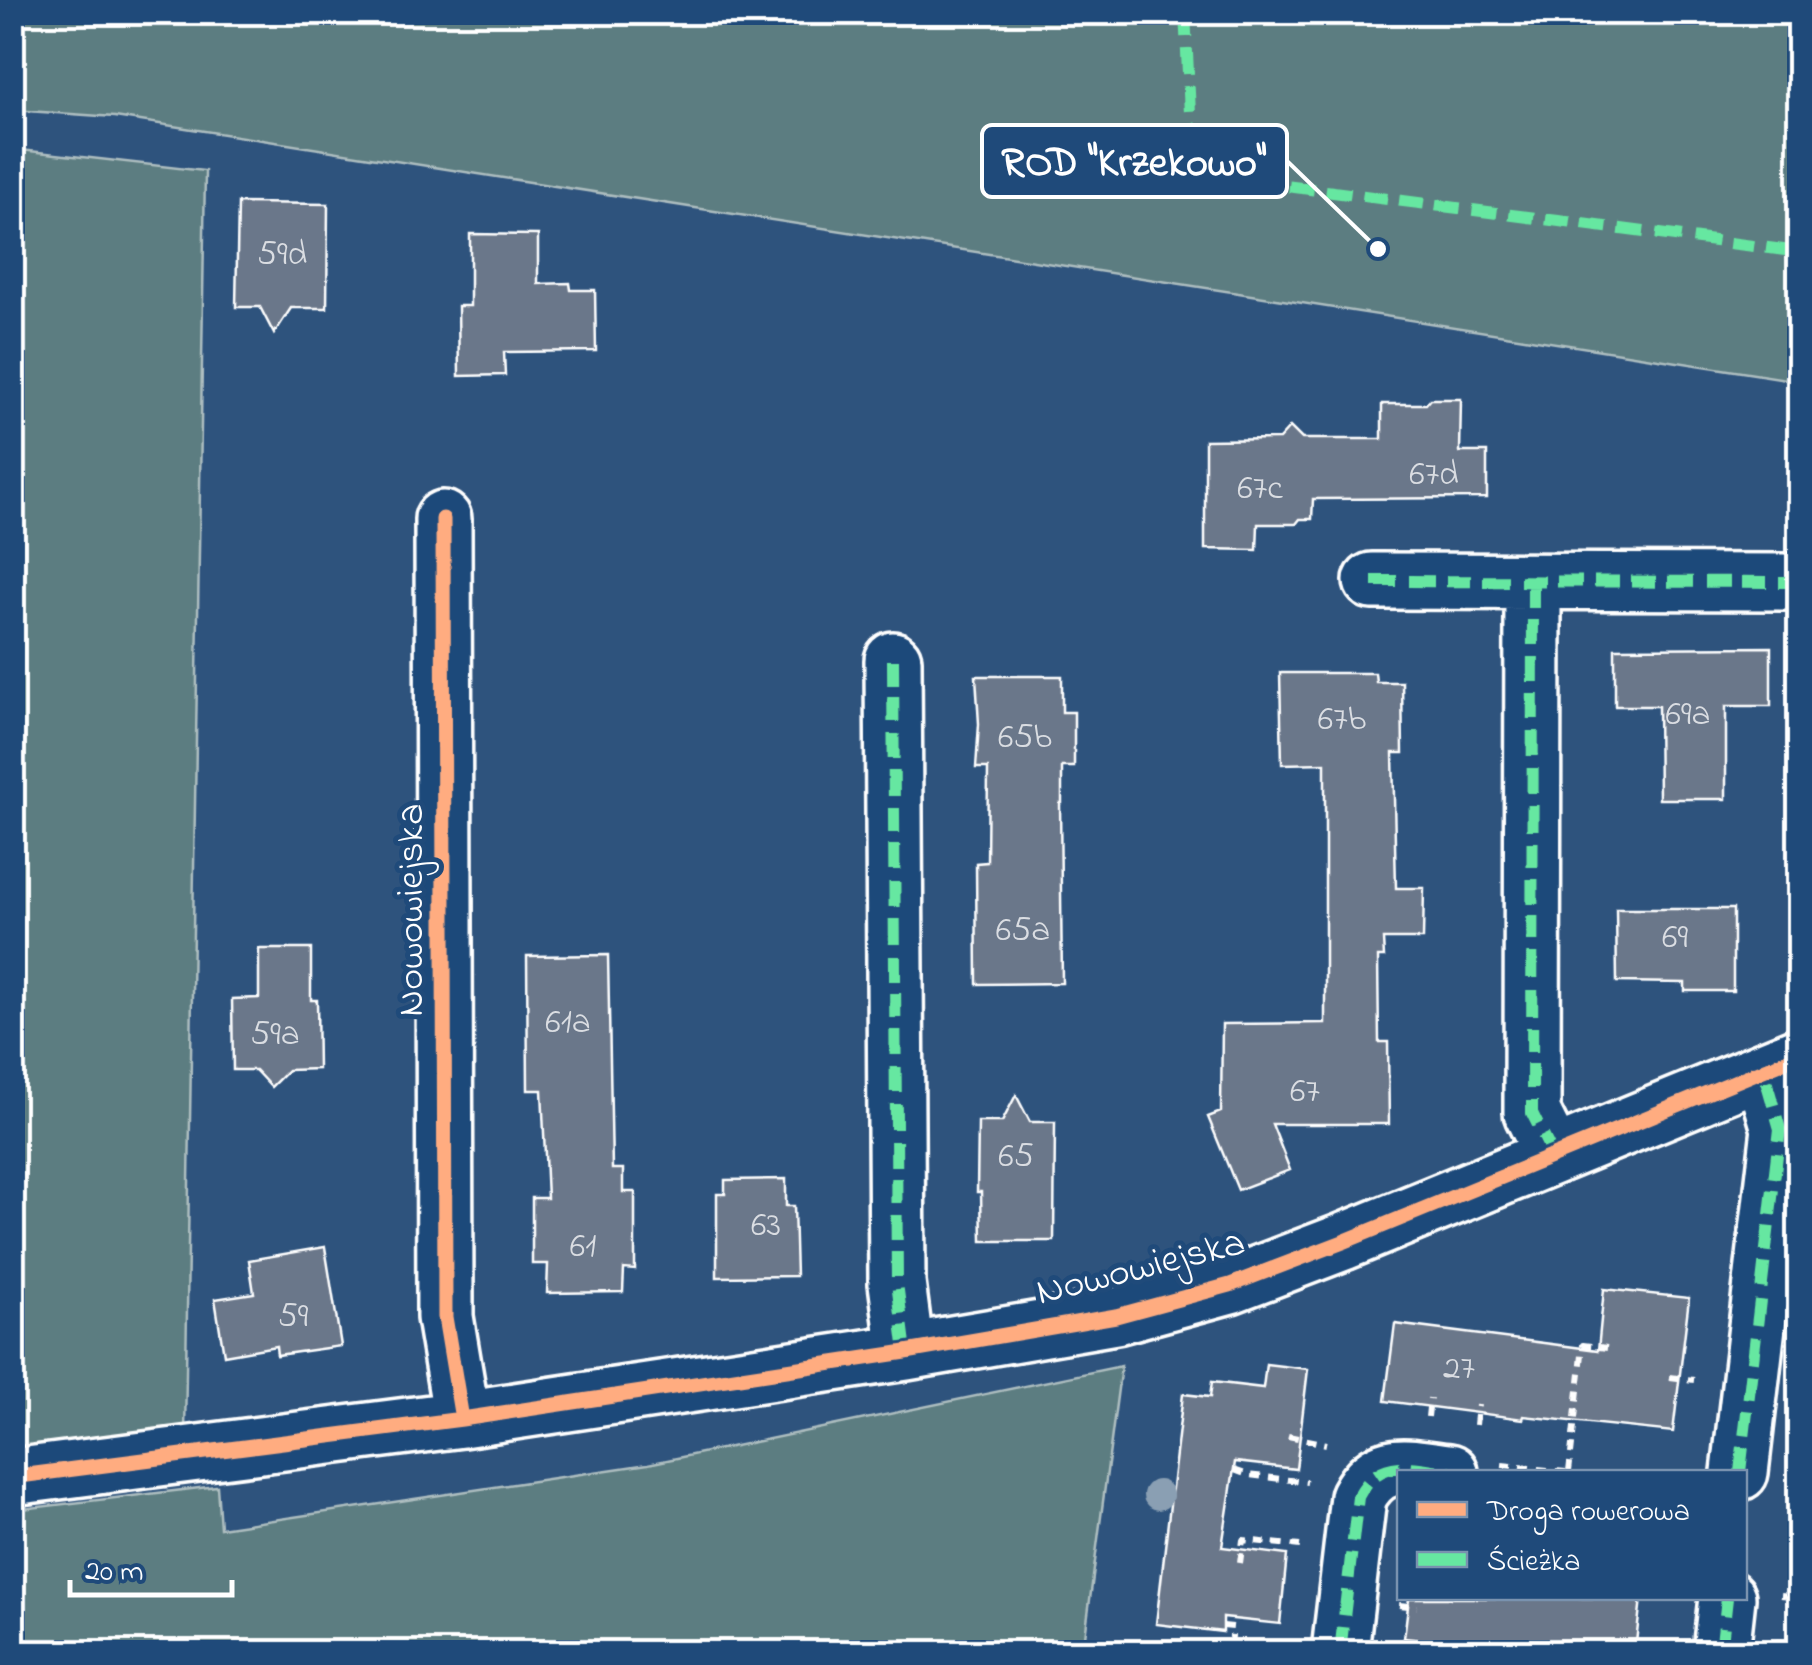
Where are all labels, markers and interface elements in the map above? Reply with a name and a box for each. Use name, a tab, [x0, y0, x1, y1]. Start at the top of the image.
callout: ROD "Krzekowo"	[982, 125, 1287, 197]
text: ROD "Krzekowo"	[1001, 134, 1267, 195]
house number: 59d	[257, 230, 307, 281]
house number: 67d	[1409, 450, 1459, 501]
house number: 67c	[1237, 464, 1283, 515]
house number: 69a	[1666, 690, 1710, 741]
house number: 67b	[1318, 695, 1366, 746]
house number: 65b	[998, 713, 1052, 764]
street label: Nowowiejska	[383, 803, 442, 1017]
house number: 65a	[996, 906, 1050, 957]
house number: 69	[1662, 913, 1688, 964]
house number: 61a	[545, 998, 591, 1049]
house number: 59a	[250, 1010, 300, 1061]
house number: 67	[1290, 1067, 1320, 1118]
house number: 65	[998, 1132, 1034, 1183]
house number: 63	[751, 1201, 781, 1252]
street label: Nowowiejska	[1030, 1215, 1252, 1323]
house number: 61	[570, 1222, 596, 1273]
house number: 59	[278, 1292, 309, 1343]
house number: 27	[1443, 1344, 1475, 1395]
legend	[1397, 1470, 1747, 1600]
text: Droga rowerowa	[1486, 1491, 1690, 1535]
scale bar	[70, 1535, 232, 1597]
text: Ścieżka	[1487, 1541, 1580, 1585]
text: 20 m	[85, 1551, 144, 1595]

